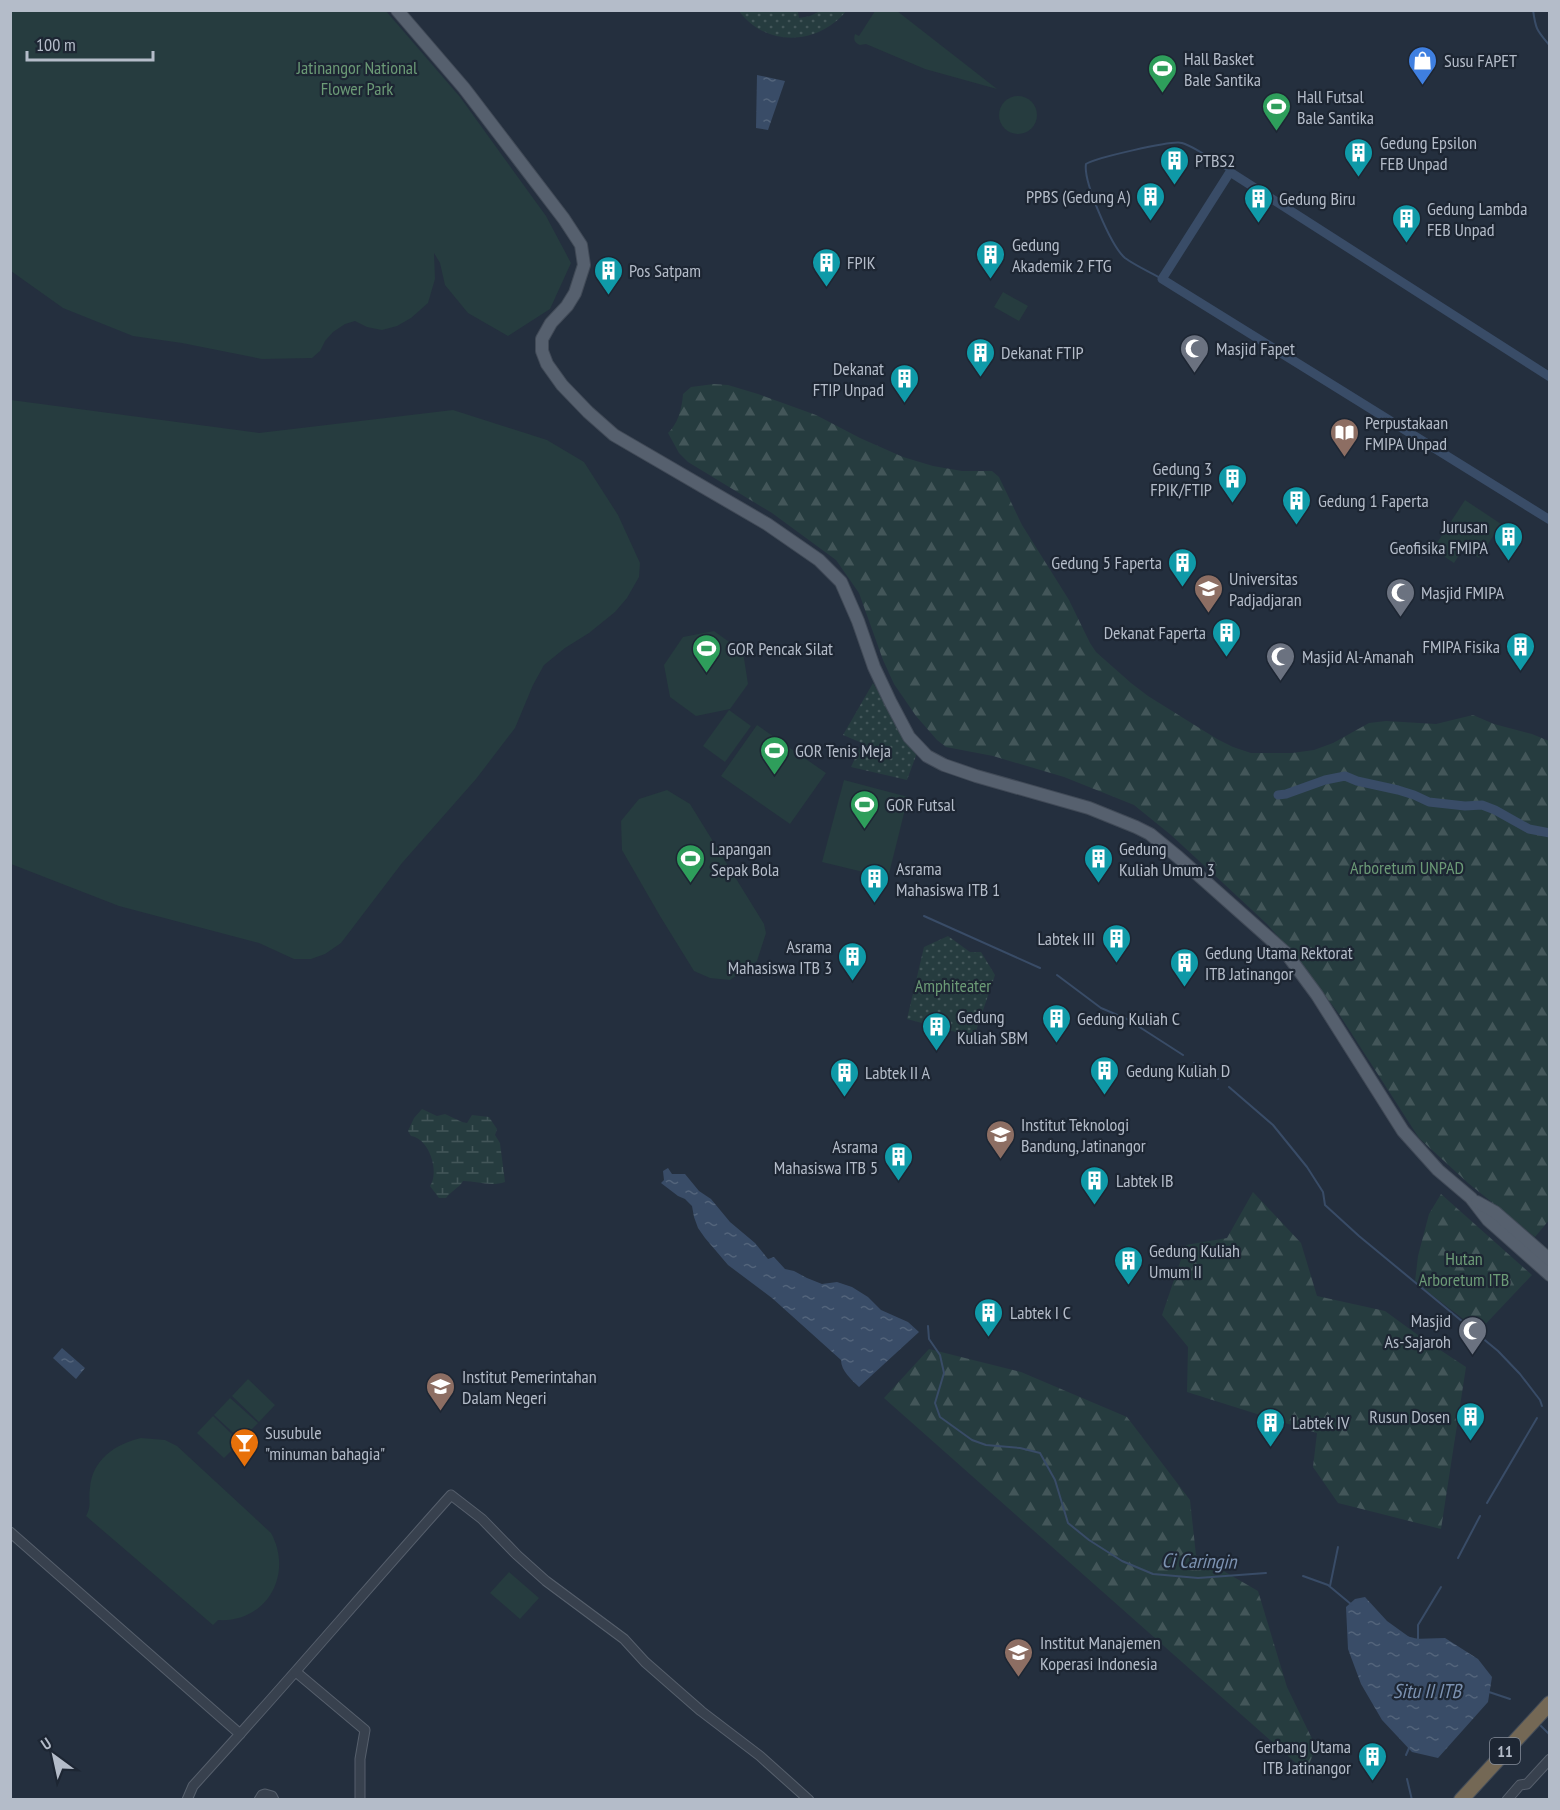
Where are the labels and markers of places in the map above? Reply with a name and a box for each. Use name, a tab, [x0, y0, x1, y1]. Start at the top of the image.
shop icon: Susu FAPET	[1407, 44, 1439, 86]
place label: Hall Basket Bale Santika	[1184, 47, 1261, 91]
place label: Susu FAPET	[1444, 49, 1517, 72]
sports icon: Hall Basket Bale Santika	[1147, 52, 1179, 94]
place label: Hall Futsal Bale Santika	[1297, 85, 1374, 129]
sports icon: Hall Futsal Bale Santika	[1260, 90, 1292, 132]
place label: Gedung Epsilon FEB Unpad	[1380, 131, 1477, 175]
building icon: Gedung Epsilon FEB Unpad	[1343, 136, 1375, 178]
building icon: PTBS2	[1158, 144, 1190, 186]
place label: PTBS2	[1195, 149, 1235, 172]
building icon: PPBS (Gedung A)	[1135, 180, 1167, 222]
building icon: Gedung Biru	[1242, 182, 1274, 224]
place label: PPBS (Gedung A)	[1026, 185, 1131, 208]
place label: Gedung Biru	[1279, 187, 1356, 210]
place label: Gedung Lambda FEB Unpad	[1427, 197, 1527, 241]
building icon: Gedung Lambda FEB Unpad	[1390, 202, 1422, 244]
place label: Gedung Akademik 2 FTG	[1012, 233, 1112, 277]
building icon: Gedung Akademik 2 FTG	[975, 238, 1007, 280]
building icon: FPIK	[810, 246, 842, 288]
place label: FPIK	[847, 251, 876, 274]
building icon: Pos Satpam	[592, 254, 624, 296]
place label: Pos Satpam	[629, 259, 701, 282]
mosque icon: Masjid Fapet	[1179, 332, 1211, 374]
building icon: Dekanat FTIP	[964, 336, 996, 378]
place label: Masjid Fapet	[1216, 337, 1295, 360]
place label: Dekanat FTIP	[1001, 341, 1084, 364]
place label: Dekanat FTIP Unpad	[813, 357, 884, 401]
building icon: Dekanat FTIP Unpad	[889, 362, 921, 404]
place label: Perpustakaan FMIPA Unpad	[1365, 411, 1448, 455]
library icon: Perpustakaan FMIPA Unpad	[1328, 416, 1360, 458]
place label: Gedung 3 FPIK/FTIP	[1150, 457, 1212, 501]
building icon: Gedung 3 FPIK/FTIP	[1217, 462, 1249, 504]
building icon: Gedung 1 Faperta	[1281, 484, 1313, 526]
place label: Gedung 1 Faperta	[1318, 489, 1429, 512]
place label: Jurusan Geofisika FMIPA	[1389, 515, 1488, 559]
building icon: Jurusan Geofisika FMIPA	[1493, 520, 1525, 562]
building icon: Gedung 5 Faperta	[1167, 546, 1199, 588]
place label: Gedung 5 Faperta	[1051, 551, 1162, 574]
place label: Universitas Padjadjaran	[1229, 567, 1302, 611]
school or university icon: Universitas Padjadjaran	[1192, 572, 1224, 614]
mosque icon: Masjid FMIPA	[1384, 576, 1416, 618]
place label: Masjid FMIPA	[1421, 581, 1504, 604]
building icon: Dekanat Faperta	[1211, 616, 1243, 658]
place label: Dekanat Faperta	[1104, 621, 1206, 644]
building icon: FMIPA Fisika	[1505, 630, 1537, 672]
sports icon: GOR Pencak Silat	[690, 632, 722, 674]
place label: FMIPA Fisika	[1422, 635, 1500, 658]
place label: GOR Pencak Silat	[727, 637, 833, 660]
mosque icon: Masjid Al-Amanah	[1265, 640, 1297, 682]
place label: Masjid Al-Amanah	[1302, 645, 1414, 668]
sports icon: GOR Tenis Meja	[758, 734, 790, 776]
place label: GOR Tenis Meja	[795, 739, 891, 762]
sports icon: GOR Futsal	[849, 788, 881, 830]
place label: GOR Futsal	[886, 793, 956, 816]
place label: Lapangan Sepak Bola	[711, 837, 779, 881]
place label: Gedung Kuliah Umum 3	[1119, 837, 1215, 881]
sports icon: Lapangan Sepak Bola	[674, 842, 706, 884]
building icon: Gedung Kuliah Umum 3	[1082, 842, 1114, 884]
place label: Asrama Mahasiswa ITB 1	[896, 857, 1000, 901]
building icon: Asrama Mahasiswa ITB 1	[859, 862, 891, 904]
building icon: Labtek III	[1100, 922, 1132, 964]
place label: Labtek III	[1038, 927, 1095, 950]
place label: Asrama Mahasiswa ITB 3	[728, 935, 832, 979]
building icon: Asrama Mahasiswa ITB 3	[837, 940, 869, 982]
place label: Gedung Utama Rektorat ITB Jatinangor	[1205, 941, 1353, 985]
building icon: Gedung Utama Rektorat ITB Jatinangor	[1168, 946, 1200, 988]
building icon: Gedung Kuliah C	[1040, 1002, 1072, 1044]
place label: Gedung Kuliah SBM	[957, 1005, 1028, 1049]
place label: Gedung Kuliah C	[1077, 1007, 1180, 1030]
building icon: Gedung Kuliah SBM	[920, 1010, 952, 1052]
building icon: Gedung Kuliah D	[1089, 1054, 1121, 1096]
building icon: Labtek II A	[828, 1056, 860, 1098]
place label: Gedung Kuliah D	[1126, 1059, 1230, 1082]
place label: Labtek II A	[865, 1061, 931, 1084]
place label: Institut Teknologi Bandung, Jatinangor	[1021, 1113, 1146, 1157]
school or university icon: Institut Teknologi Bandung, Jatinangor	[984, 1118, 1016, 1160]
place label: Asrama Mahasiswa ITB 5	[774, 1135, 878, 1179]
building icon: Asrama Mahasiswa ITB 5	[883, 1140, 915, 1182]
building icon: Labtek IB	[1079, 1164, 1111, 1206]
place label: Labtek IB	[1116, 1169, 1174, 1192]
place label: Gedung Kuliah Umum II	[1149, 1239, 1240, 1283]
building icon: Gedung Kuliah Umum II	[1112, 1244, 1144, 1286]
building icon: Labtek I C	[973, 1296, 1005, 1338]
place label: Labtek I C	[1010, 1301, 1071, 1324]
place label: Masjid As-Sajaroh	[1385, 1309, 1451, 1353]
mosque icon: Masjid As-Sajaroh	[1456, 1314, 1488, 1356]
place label: Institut Pemerintahan Dalam Negeri	[462, 1365, 597, 1409]
school or university icon: Institut Pemerintahan Dalam Negeri	[425, 1370, 457, 1412]
building icon: Rusun Dosen	[1455, 1400, 1487, 1442]
place label: Rusun Dosen	[1369, 1405, 1450, 1428]
building icon: Labtek IV	[1255, 1406, 1287, 1448]
place label: Labtek IV	[1292, 1411, 1350, 1434]
place label: Susubule "minuman bahagia"	[265, 1421, 385, 1465]
bar icon: Susubule "minuman bahagia"	[228, 1426, 260, 1468]
place label: Institut Manajemen Koperasi Indonesia	[1040, 1631, 1161, 1675]
school or university icon: Institut Manajemen Koperasi Indonesia	[1003, 1636, 1035, 1678]
place label: Gerbang Utama ITB Jatinangor	[1255, 1735, 1351, 1779]
building icon: Gerbang Utama ITB Jatinangor	[1356, 1740, 1388, 1782]

